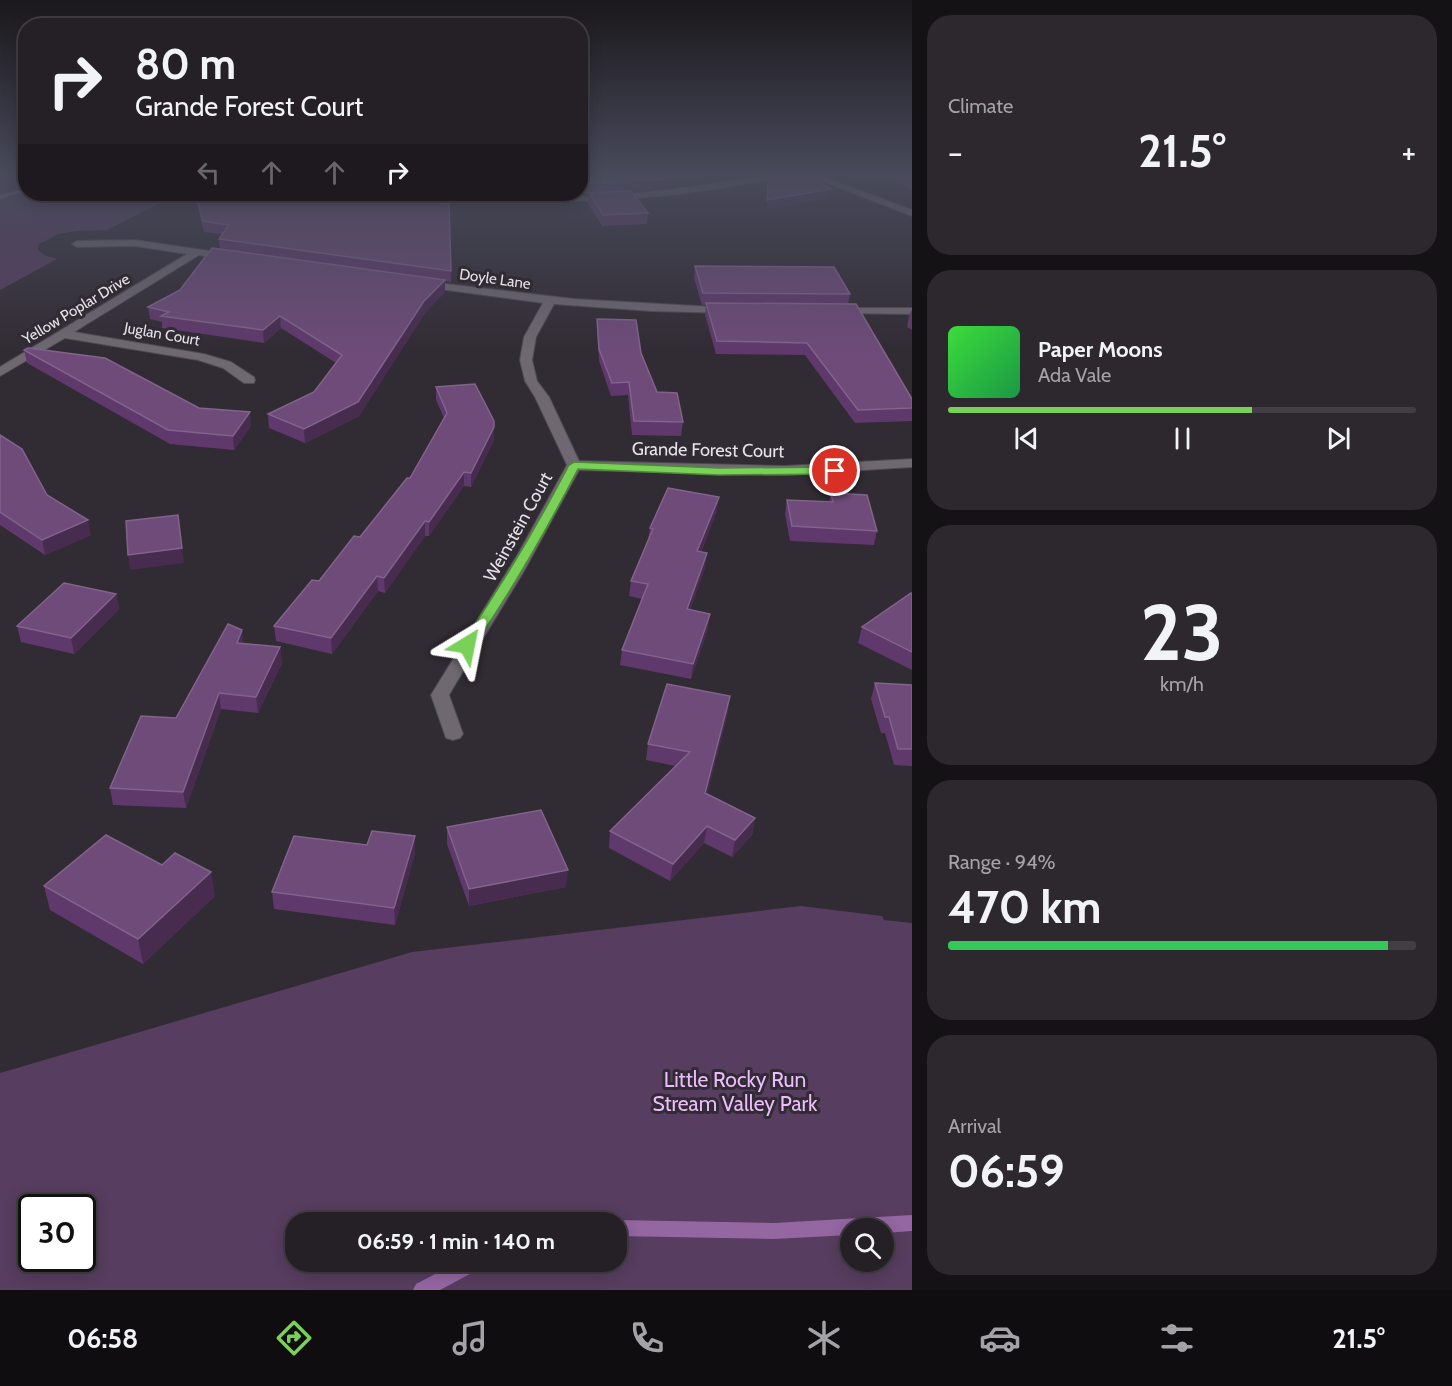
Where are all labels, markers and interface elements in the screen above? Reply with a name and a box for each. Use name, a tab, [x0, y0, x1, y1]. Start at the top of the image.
text: 80 m	[135, 38, 236, 90]
icon: right	[36, 42, 114, 120]
text: Grande Forest Court	[135, 90, 363, 123]
text: Climate	[948, 94, 1013, 118]
text: 21.5°	[1138, 124, 1226, 178]
text: −	[948, 132, 963, 172]
text: +	[1401, 132, 1416, 172]
icon: left	[192, 156, 225, 189]
icon: ahead	[255, 156, 288, 189]
icon: ahead	[318, 156, 351, 189]
icon: right	[381, 156, 414, 189]
street label: Doyle Lane	[458, 265, 532, 293]
street label: Yellow Poplar Drive	[18, 270, 133, 349]
street label: Juglan Court	[122, 318, 201, 349]
text: Paper Moons	[1038, 336, 1162, 363]
text: Ada Vale	[1038, 363, 1111, 387]
icon: previous	[1010, 422, 1043, 455]
icon: pause	[1166, 422, 1199, 455]
icon: next	[1322, 422, 1355, 455]
street label: Grande Forest Court	[632, 438, 784, 462]
pin	[809, 445, 860, 496]
icon: arrive	[818, 454, 851, 487]
street label: Weinstein Court	[479, 468, 557, 586]
text: 23	[1140, 585, 1224, 680]
position arrow	[435, 613, 499, 677]
text: km/h	[1160, 672, 1204, 696]
text: Range · 94%	[948, 850, 1056, 874]
text: 470 km	[948, 880, 1101, 934]
park label: Little Rocky Run Stream Valley Park	[652, 1067, 818, 1116]
text: Arrival	[948, 1114, 1001, 1138]
text: 06:59	[948, 1144, 1065, 1198]
speed limit sign: 30	[18, 1194, 96, 1272]
map controls	[840, 1218, 894, 1272]
button: search	[840, 1218, 894, 1272]
text: 06:59 · 1 min · 140 m	[357, 1228, 555, 1255]
icon: directions	[273, 1317, 315, 1359]
icon: music	[449, 1317, 491, 1359]
icon: phone	[626, 1317, 668, 1359]
icon: climate	[803, 1317, 845, 1359]
icon: car	[979, 1317, 1021, 1359]
icon: filters	[1156, 1317, 1198, 1359]
text: 06:58	[67, 1322, 138, 1355]
text: 21.5°	[1332, 1322, 1385, 1355]

